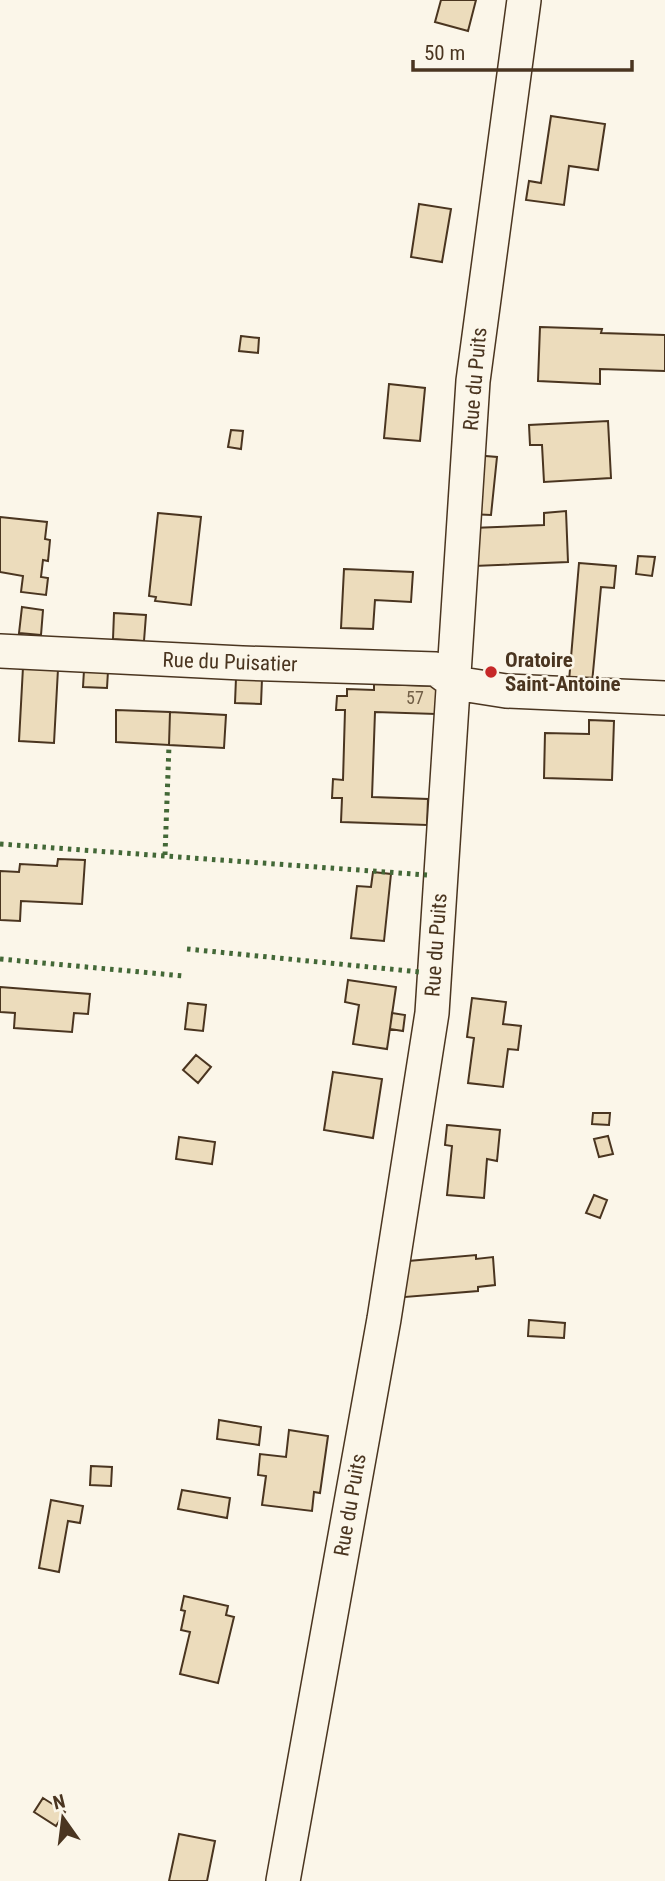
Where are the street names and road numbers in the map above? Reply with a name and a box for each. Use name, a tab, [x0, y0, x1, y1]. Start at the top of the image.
street label: Rue du Puits	[459, 326, 491, 432]
street label: Rue du Puisatier	[162, 648, 298, 676]
street label: Rue du Puits	[420, 892, 452, 998]
street label: Rue du Puits	[329, 1452, 371, 1558]

